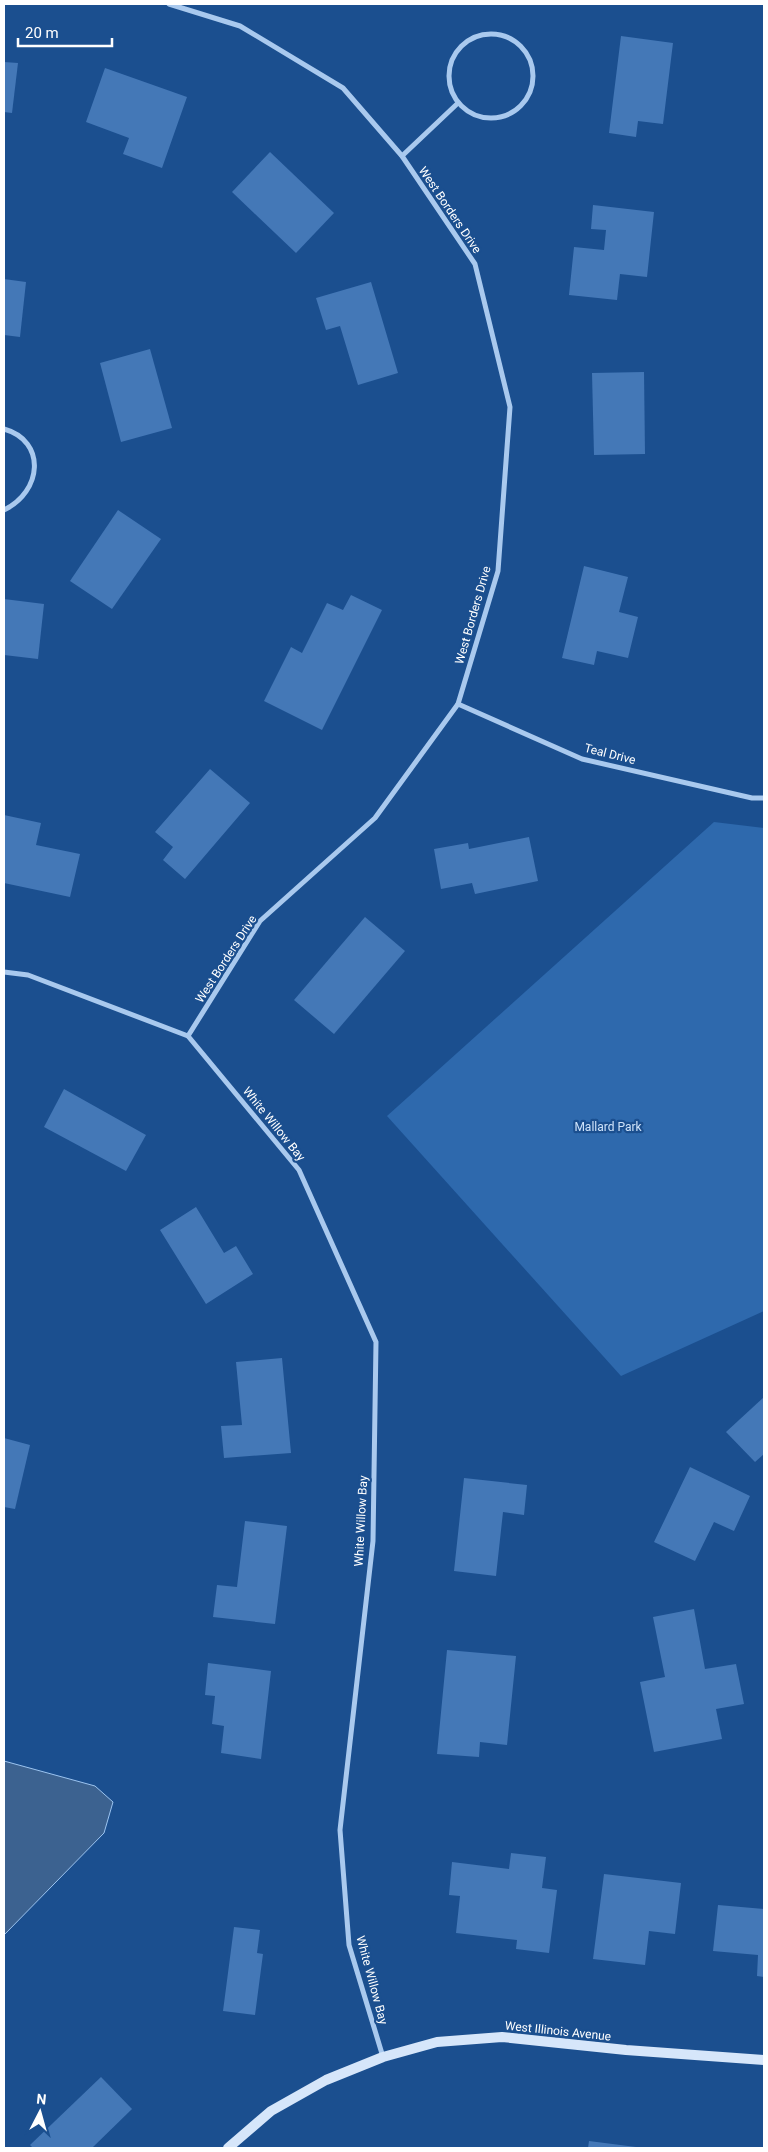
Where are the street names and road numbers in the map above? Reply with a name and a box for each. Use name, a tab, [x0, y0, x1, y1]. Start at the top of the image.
street label: West Borders Drive	[416, 164, 484, 256]
street label: West Borders Drive	[452, 564, 494, 666]
street label: Teal Drive	[583, 741, 637, 767]
street label: West Borders Drive	[192, 913, 260, 1005]
street label: White Willow Bay	[240, 1084, 308, 1164]
street label: White Willow Bay	[352, 1475, 370, 1567]
street label: White Willow Bay	[353, 1934, 391, 2026]
street label: West Illinois Avenue	[504, 2018, 612, 2044]

